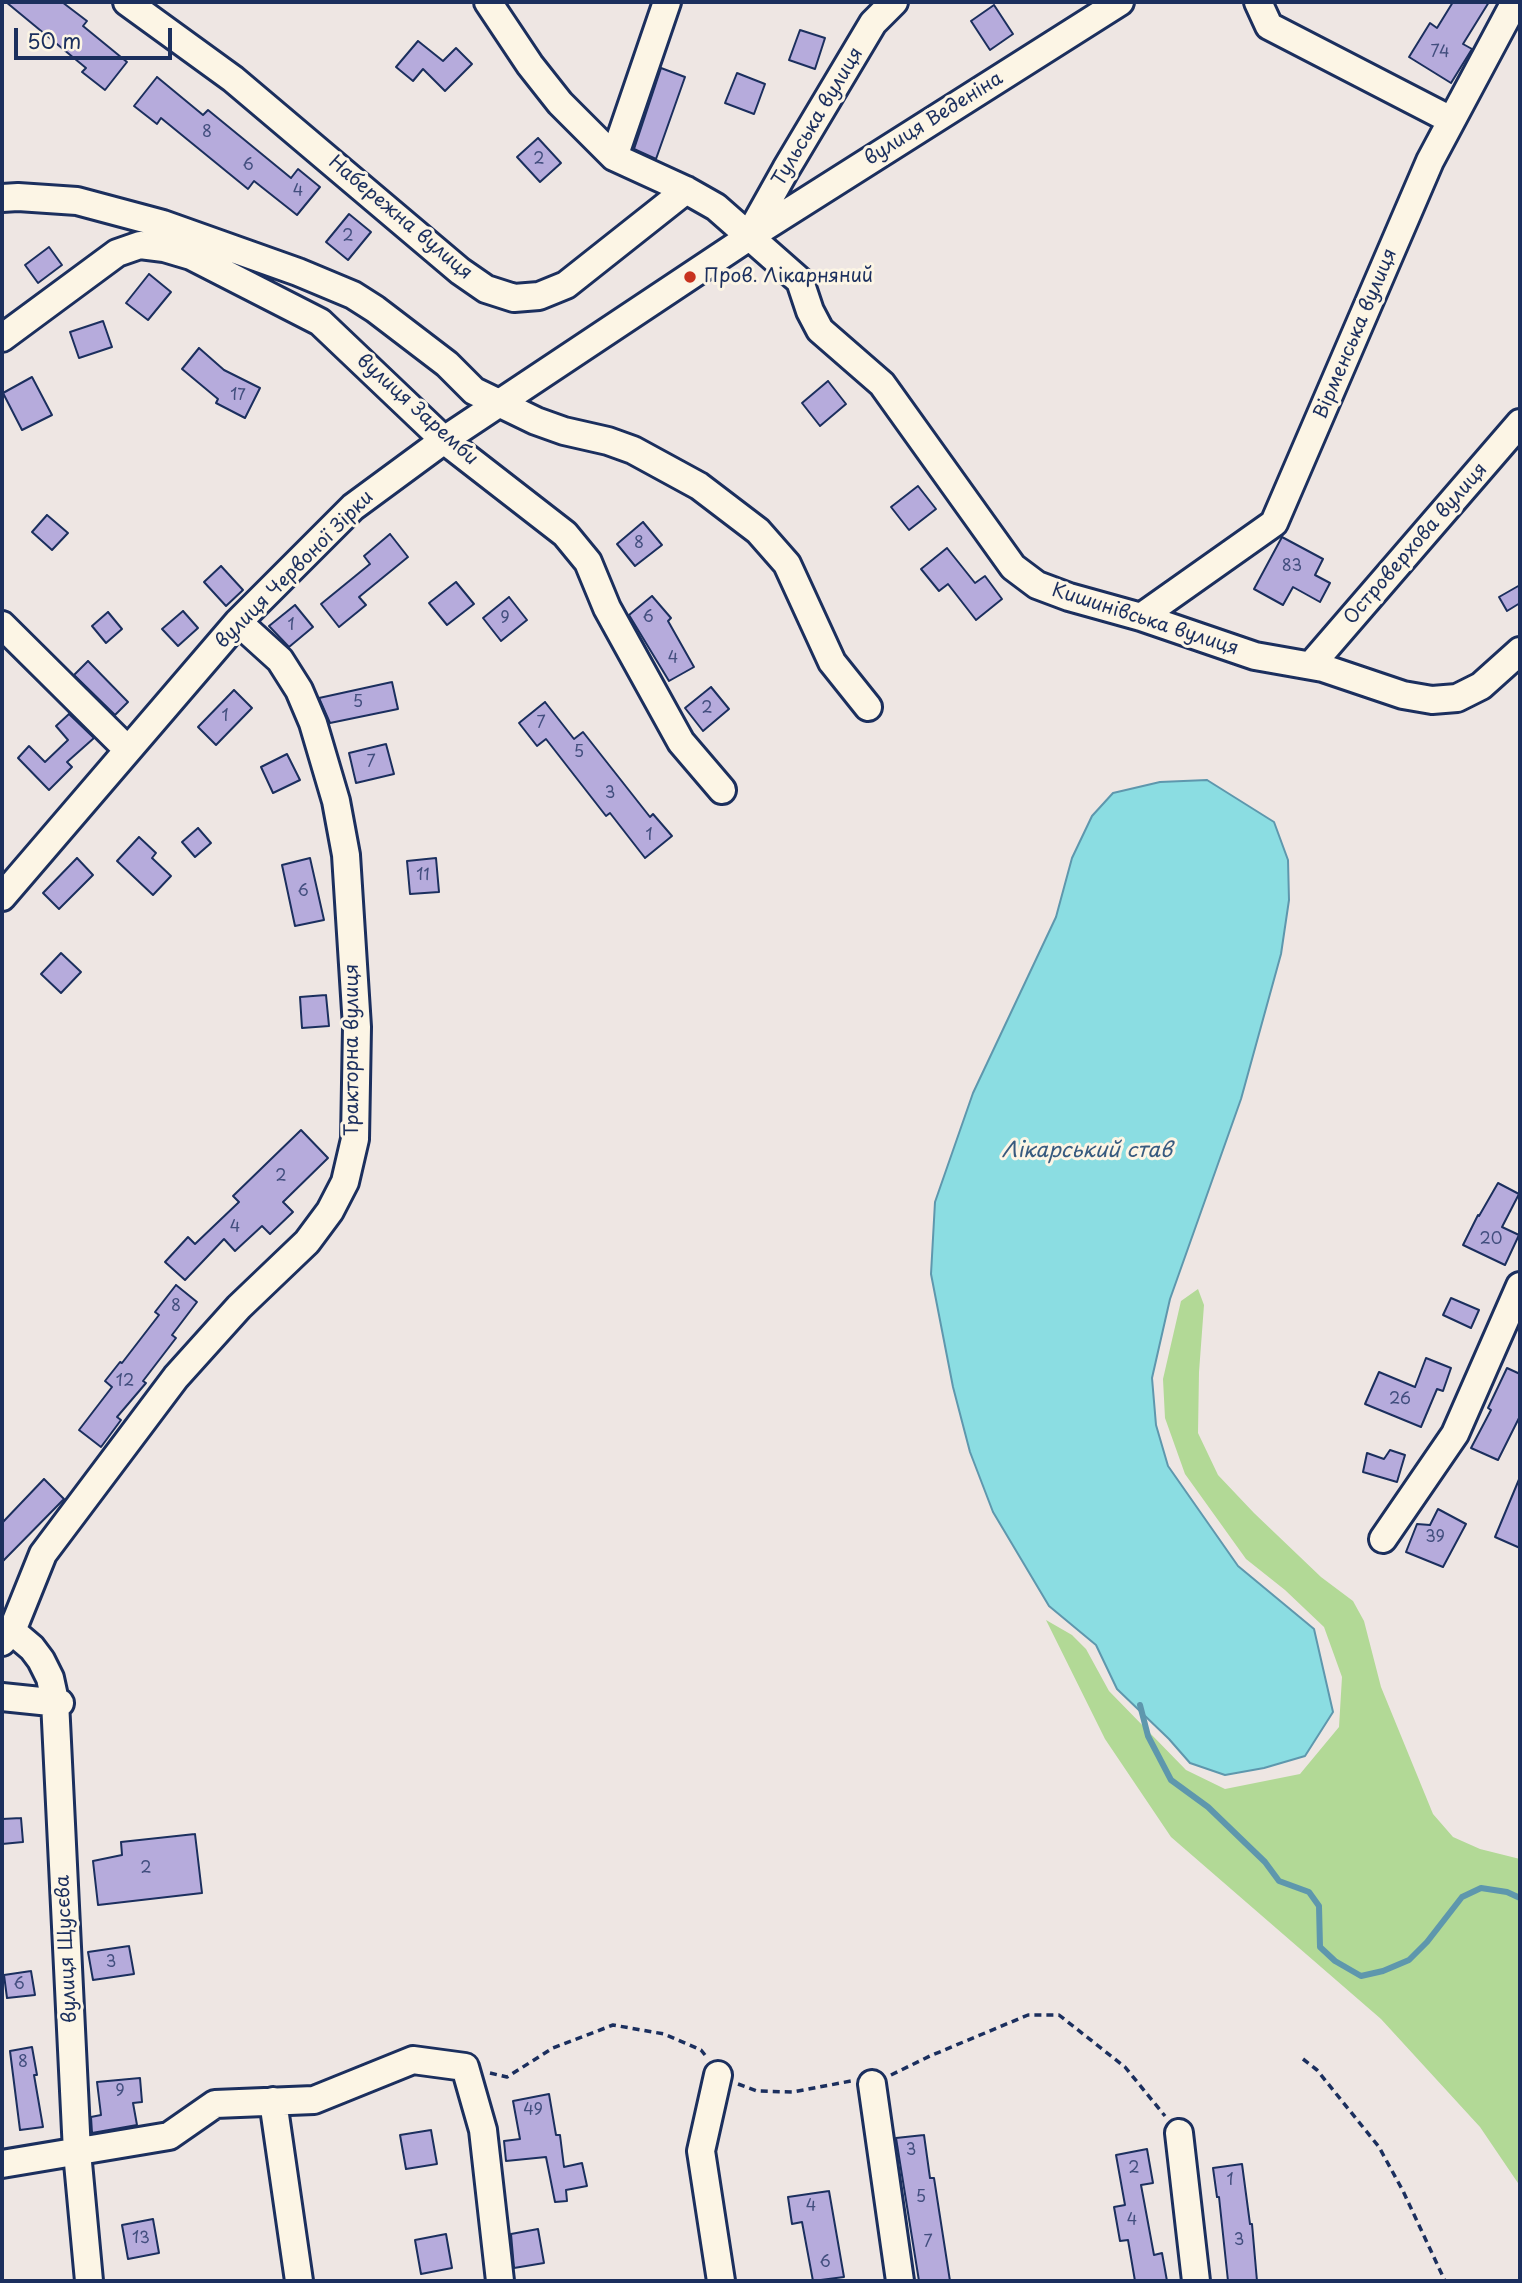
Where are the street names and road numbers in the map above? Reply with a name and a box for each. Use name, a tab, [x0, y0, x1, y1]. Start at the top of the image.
street label: Тульська вулиця	[768, 44, 868, 190]
street label: вулиця Веденіна	[861, 67, 1007, 171]
street label: Набережна вулиця	[323, 151, 477, 285]
street label: Вірменська вулиця	[1310, 245, 1402, 423]
street label: вулиця Заремби	[352, 350, 482, 470]
street label: Островерхова вулиця	[1340, 459, 1492, 629]
street label: вулиця Червоної Зірки	[211, 486, 379, 654]
street label: Кишинівська вулиця	[1049, 579, 1241, 661]
street label: Тракторна вулиця	[342, 964, 364, 1136]
street label: вулиця Щусєва	[52, 1874, 82, 2024]

